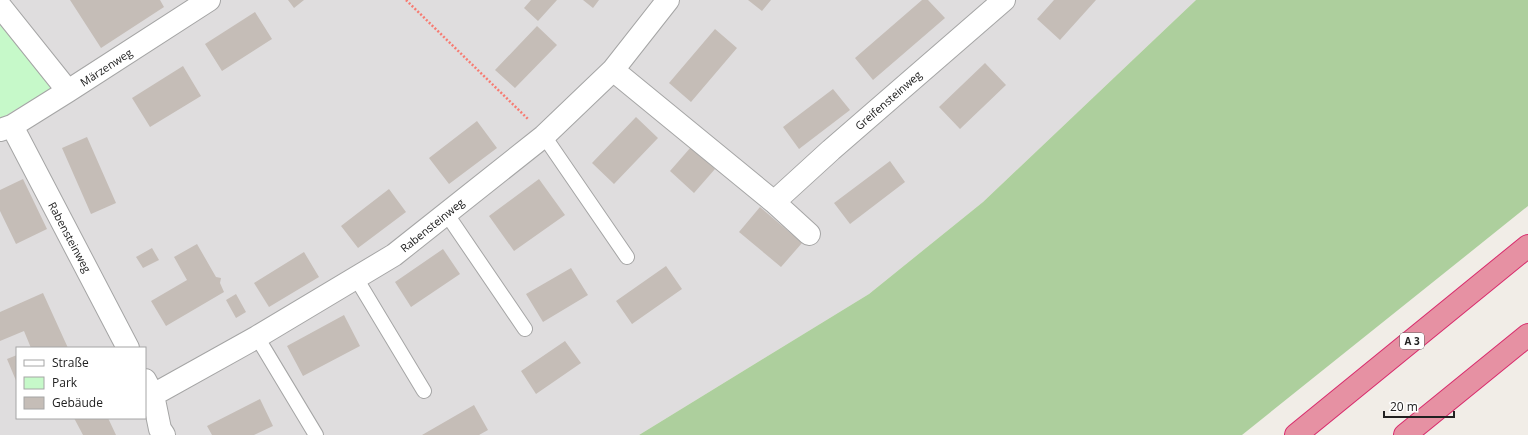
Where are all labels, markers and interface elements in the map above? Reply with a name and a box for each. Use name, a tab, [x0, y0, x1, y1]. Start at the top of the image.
street label: Märzenweg	[77, 45, 135, 89]
street label: Greifensteinweg	[852, 67, 924, 133]
street label: Rabensteinweg	[397, 195, 467, 255]
street label: Rabensteinweg	[45, 199, 95, 275]
road number: A 3	[1400, 333, 1424, 349]
legend	[16, 347, 146, 419]
text: Straße	[52, 354, 89, 371]
text: Park	[52, 374, 78, 391]
scale bar	[1384, 393, 1454, 419]
text: Gebäude	[52, 394, 103, 411]
text: 20 m	[1390, 398, 1418, 415]

